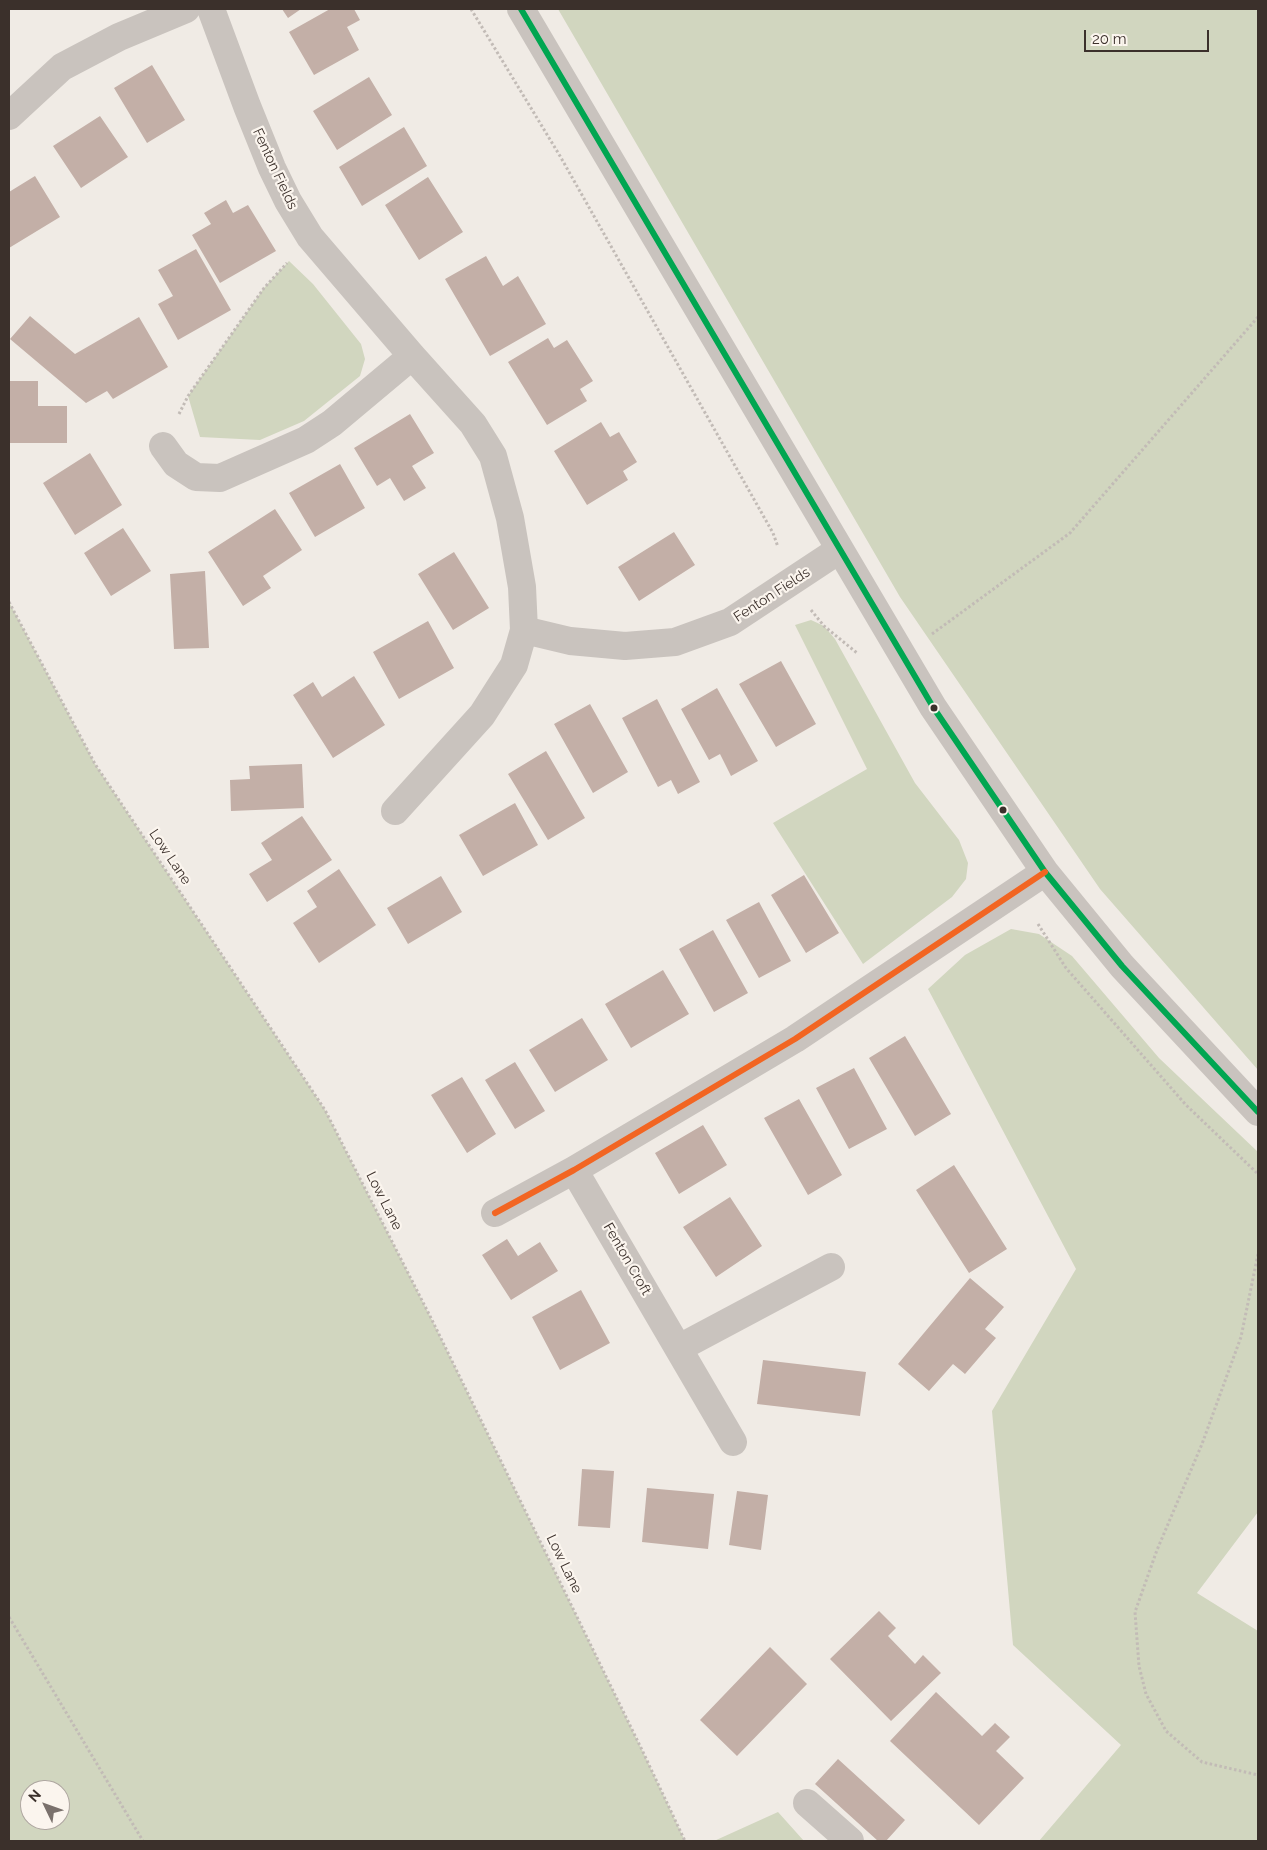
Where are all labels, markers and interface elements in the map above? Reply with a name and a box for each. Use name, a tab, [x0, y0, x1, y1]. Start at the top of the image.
scale bar	[1087, 20, 1212, 52]
text: 20 m	[1092, 30, 1127, 48]
street label: Fenton Fields	[249, 126, 301, 212]
street label: Fenton Fields	[731, 564, 813, 626]
unlabelled marker	[929, 703, 939, 713]
unlabelled marker	[998, 805, 1008, 815]
street label: Low Lane	[145, 826, 195, 888]
street label: Low Lane	[362, 1169, 406, 1233]
street label: Fenton Croft	[600, 1220, 654, 1298]
street label: Low Lane	[543, 1532, 585, 1596]
north arrow	[20, 1780, 70, 1830]
text: N	[25, 1786, 44, 1805]

